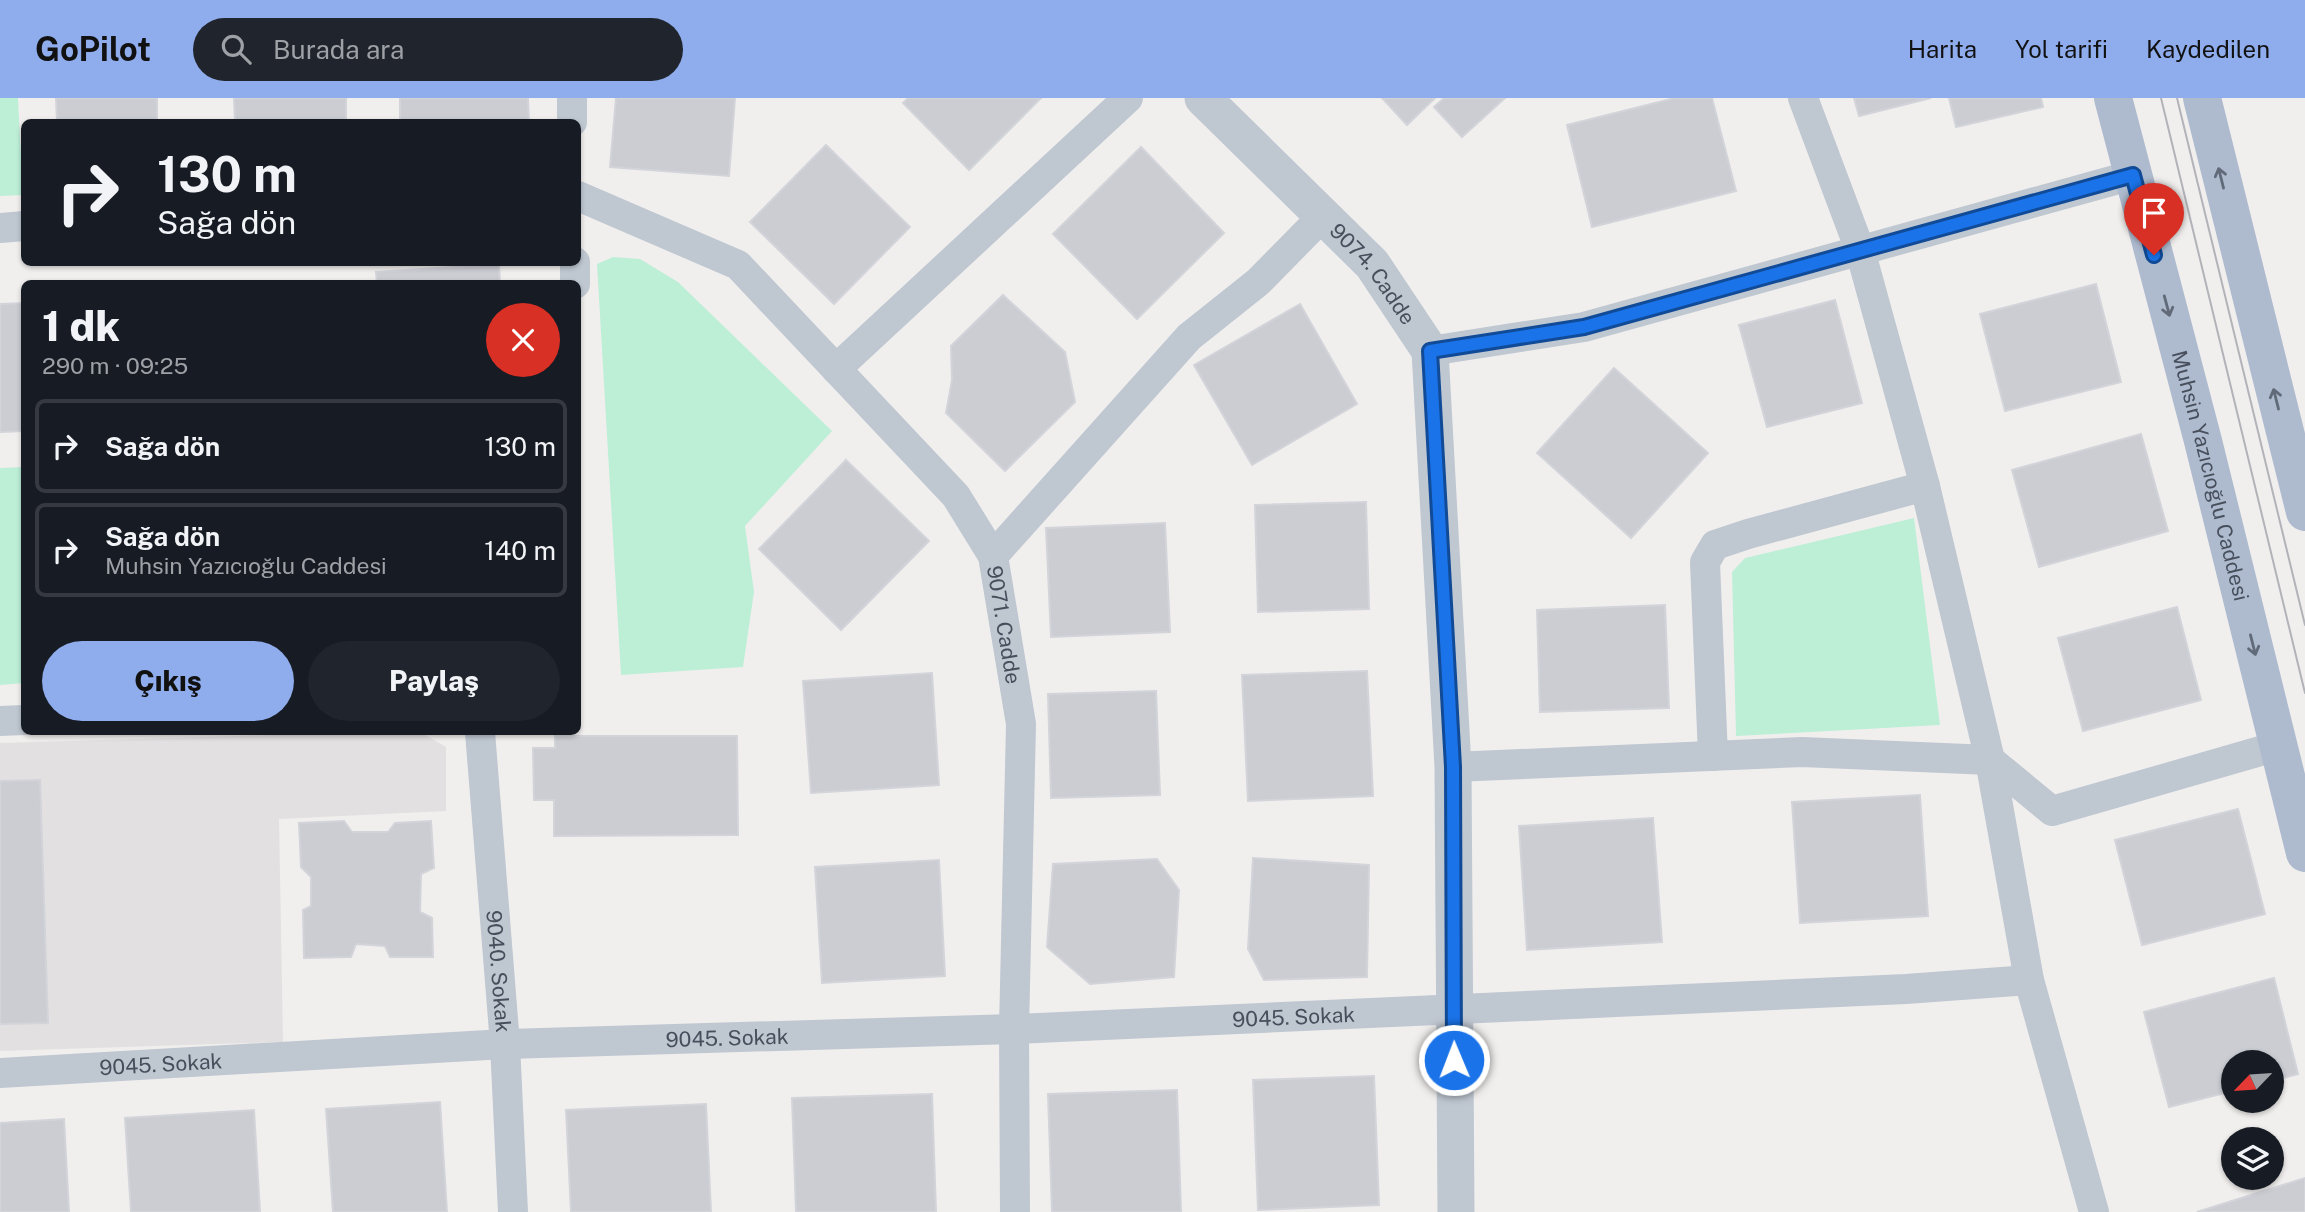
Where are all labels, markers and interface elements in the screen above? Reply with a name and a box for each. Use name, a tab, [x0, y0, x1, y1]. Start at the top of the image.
search box	[193, 18, 683, 81]
text: GoPilot	[35, 30, 151, 68]
icon: search	[217, 30, 255, 68]
text: Burada ara	[273, 34, 404, 65]
text: Harita	[1908, 35, 1977, 63]
text: Yol tarifi	[2015, 35, 2108, 63]
text: Kaydedilen	[2146, 35, 2270, 63]
text: 130 m	[157, 145, 297, 203]
icon: right	[42, 147, 133, 238]
one-way arrow	[2214, 167, 2227, 190]
pin	[2124, 183, 2184, 255]
icon: arrive	[2135, 194, 2173, 232]
text: Sağa dön	[157, 204, 296, 241]
street label: 9074. Cadde	[1325, 218, 1421, 329]
one-way arrow	[2162, 295, 2175, 317]
text: 1 dk	[42, 301, 120, 350]
button: close	[486, 303, 560, 377]
street label: Muhsin Yazıcıoğlu Caddesi	[2167, 348, 2255, 603]
text: 290 m · 09:25	[42, 352, 188, 379]
one-way arrow	[2269, 388, 2282, 411]
icon: right	[46, 427, 84, 465]
text: Sağa dön	[105, 431, 220, 462]
text: 130 m	[484, 431, 556, 462]
text: Sağa dön	[105, 521, 220, 552]
icon: right	[46, 531, 84, 569]
text: 140 m	[484, 535, 556, 566]
text: Muhsin Yazıcıoğlu Caddesi	[105, 552, 387, 579]
street label: 9071. Cadde	[982, 564, 1027, 686]
one-way arrow	[2247, 634, 2260, 656]
button: Çıkış	[42, 641, 294, 721]
button: Paylaş	[308, 641, 560, 721]
street label: 9040. Sokak	[482, 909, 517, 1033]
street label: 9045. Sokak	[1232, 1001, 1356, 1032]
street label: 9045. Sokak	[665, 1023, 789, 1052]
position arrow	[1417, 1023, 1491, 1097]
street label: 9045. Sokak	[99, 1048, 223, 1080]
north arrow	[2221, 1050, 2284, 1113]
map controls	[2221, 1050, 2284, 1190]
button: layers	[2221, 1127, 2284, 1190]

